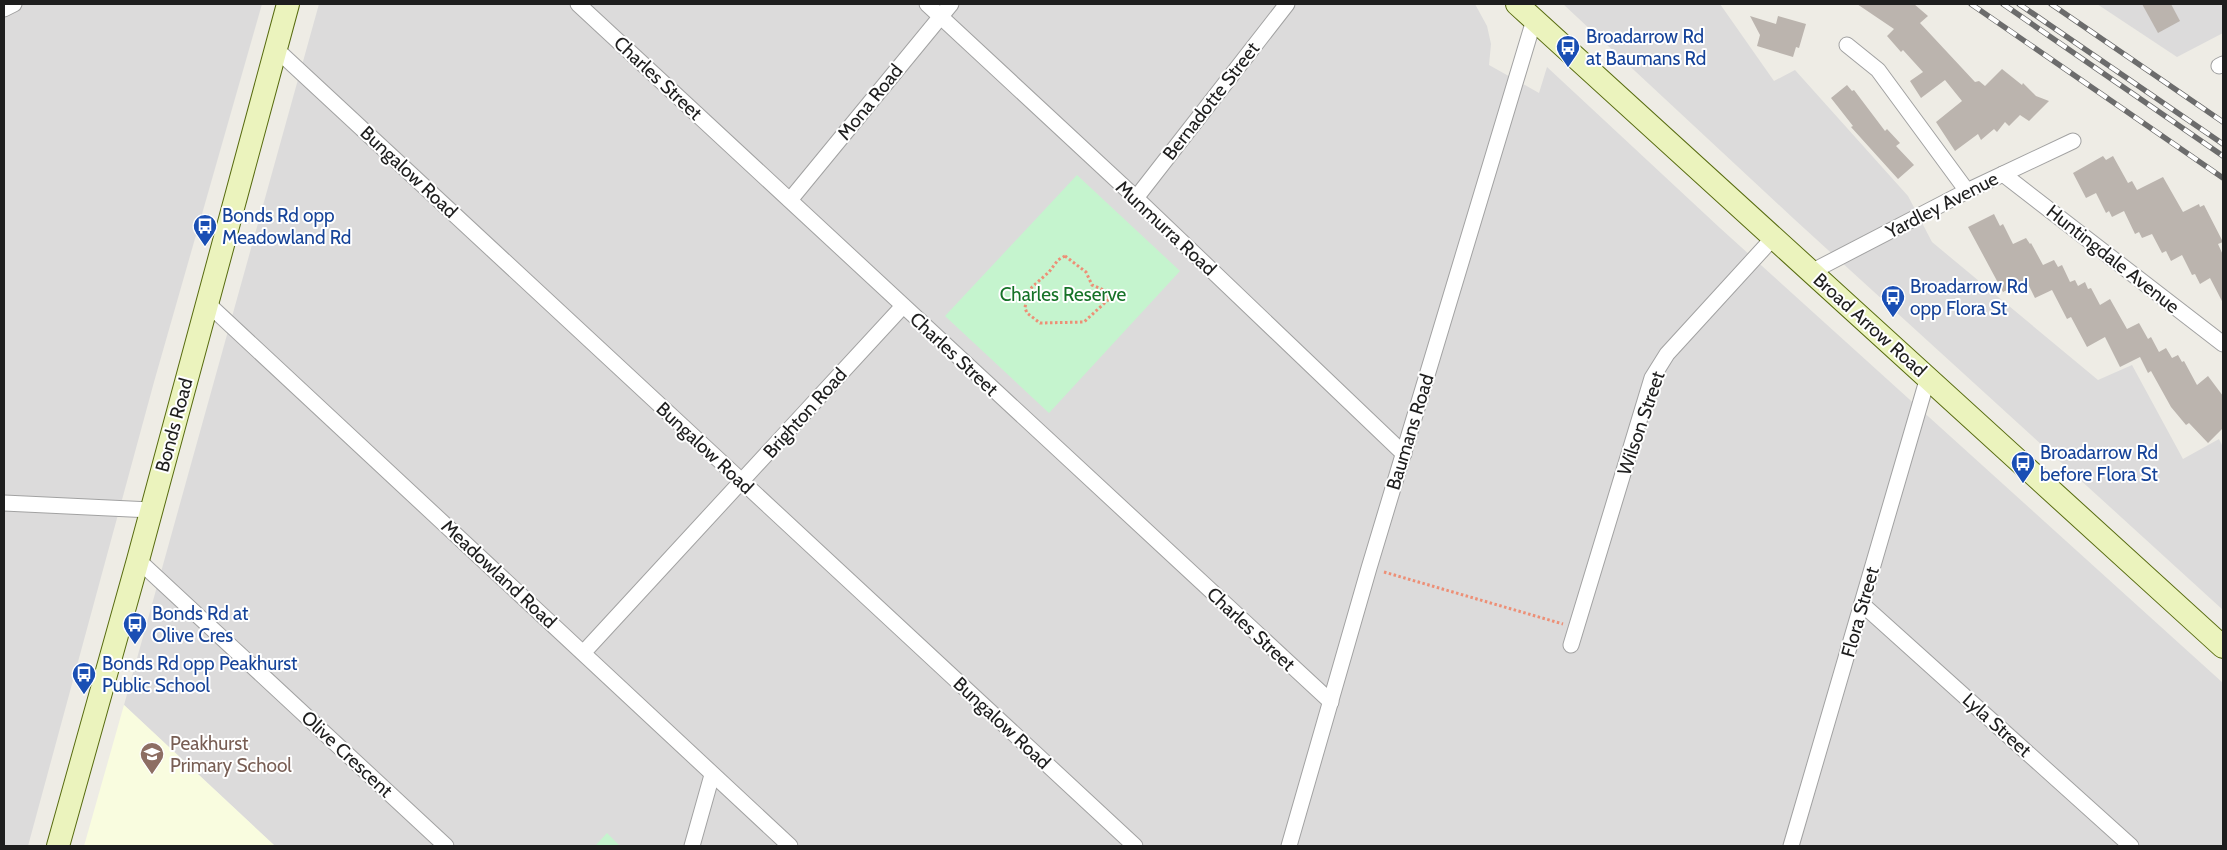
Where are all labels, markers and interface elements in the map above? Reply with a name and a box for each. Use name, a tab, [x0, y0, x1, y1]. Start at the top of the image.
place label: Broadarrow Rd at Baumans Rd	[1586, 25, 1706, 70]
street label: Charles Street	[609, 31, 707, 125]
bus stop icon: Broadarrow Rd at Baumans Rd	[1555, 34, 1581, 68]
street label: Bernadotte Street	[1158, 37, 1265, 165]
street label: Mona Road	[832, 59, 908, 145]
street label: Bungalow Road	[356, 121, 462, 223]
street label: Yardley Avenue	[1881, 167, 2002, 244]
street label: Munmurra Road	[1111, 176, 1221, 280]
street label: Huntingdale Avenue	[2042, 200, 2184, 318]
place label: Bonds Rd opp Meadowland Rd	[222, 204, 351, 249]
bus stop icon: Bonds Rd opp Meadowland Rd	[192, 213, 218, 247]
street label: Broad Arrow Road	[1809, 268, 1931, 382]
place label: Broadarrow Rd opp Flora St	[1910, 275, 2028, 320]
park label: Charles Reserve	[1000, 283, 1127, 306]
bus stop icon: Broadarrow Rd opp Flora St	[1880, 284, 1906, 318]
street label: Charles Street	[905, 307, 1003, 401]
street label: Brighton Road	[758, 363, 852, 463]
street label: Wilson Street	[1612, 367, 1670, 478]
street label: Baumans Road	[1381, 371, 1439, 493]
street label: Bonds Road	[150, 376, 198, 474]
street label: Bungalow Road	[652, 397, 758, 499]
place label: Broadarrow Rd before Flora St	[2040, 441, 2158, 486]
bus stop icon: Broadarrow Rd before Flora St	[2010, 450, 2036, 484]
street label: Meadowland Road	[437, 515, 561, 633]
street label: Flora Street	[1836, 564, 1884, 660]
street label: Charles Street	[1202, 582, 1300, 676]
place label: Bonds Rd at Olive Cres	[152, 602, 249, 647]
bus stop icon: Bonds Rd at Olive Cres	[122, 611, 148, 645]
place label: Bonds Rd opp Peakhurst Public School	[102, 652, 298, 697]
bus stop icon: Bonds Rd opp Peakhurst Public School	[71, 661, 97, 695]
street label: Bungalow Road	[949, 672, 1055, 774]
street label: Lyla Street	[1958, 688, 2036, 762]
street label: Olive Crescent	[297, 706, 398, 802]
place label: Peakhurst Primary School	[170, 732, 292, 777]
school or university icon: Peakhurst Primary School	[139, 741, 165, 775]

